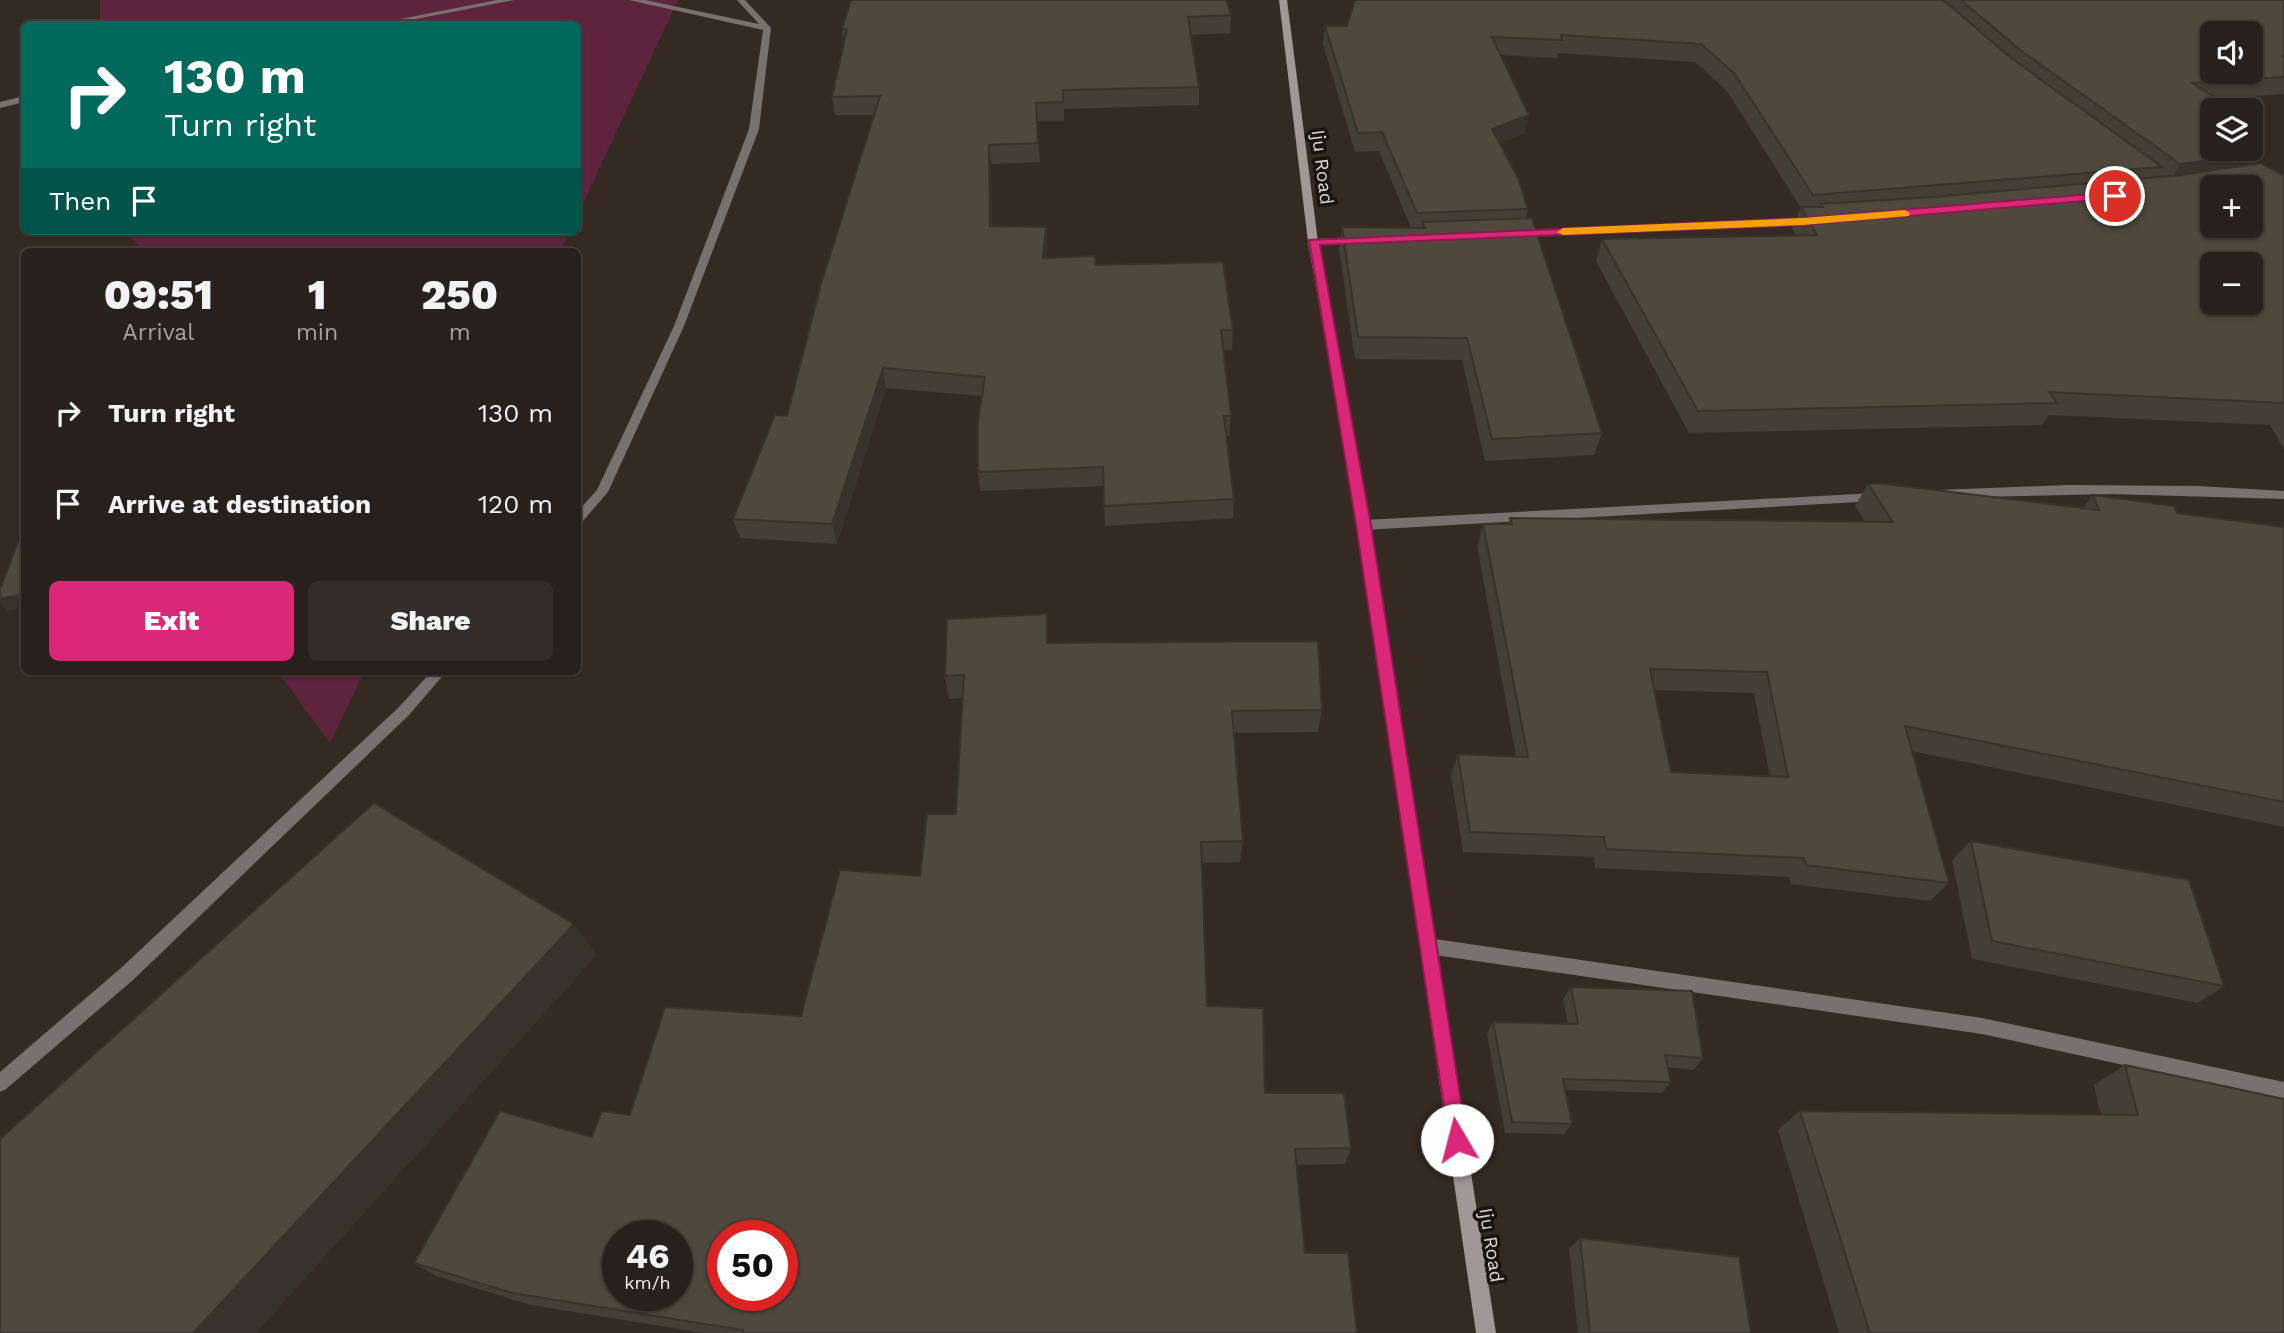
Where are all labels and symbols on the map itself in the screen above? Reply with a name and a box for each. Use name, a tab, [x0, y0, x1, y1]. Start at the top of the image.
street label: Iju Road	[1307, 128, 1339, 206]
pin	[2085, 166, 2145, 226]
position arrow	[1420, 1103, 1494, 1177]
street label: Iju Road	[1474, 1206, 1509, 1284]
speed limit sign: 50	[707, 1220, 798, 1311]

